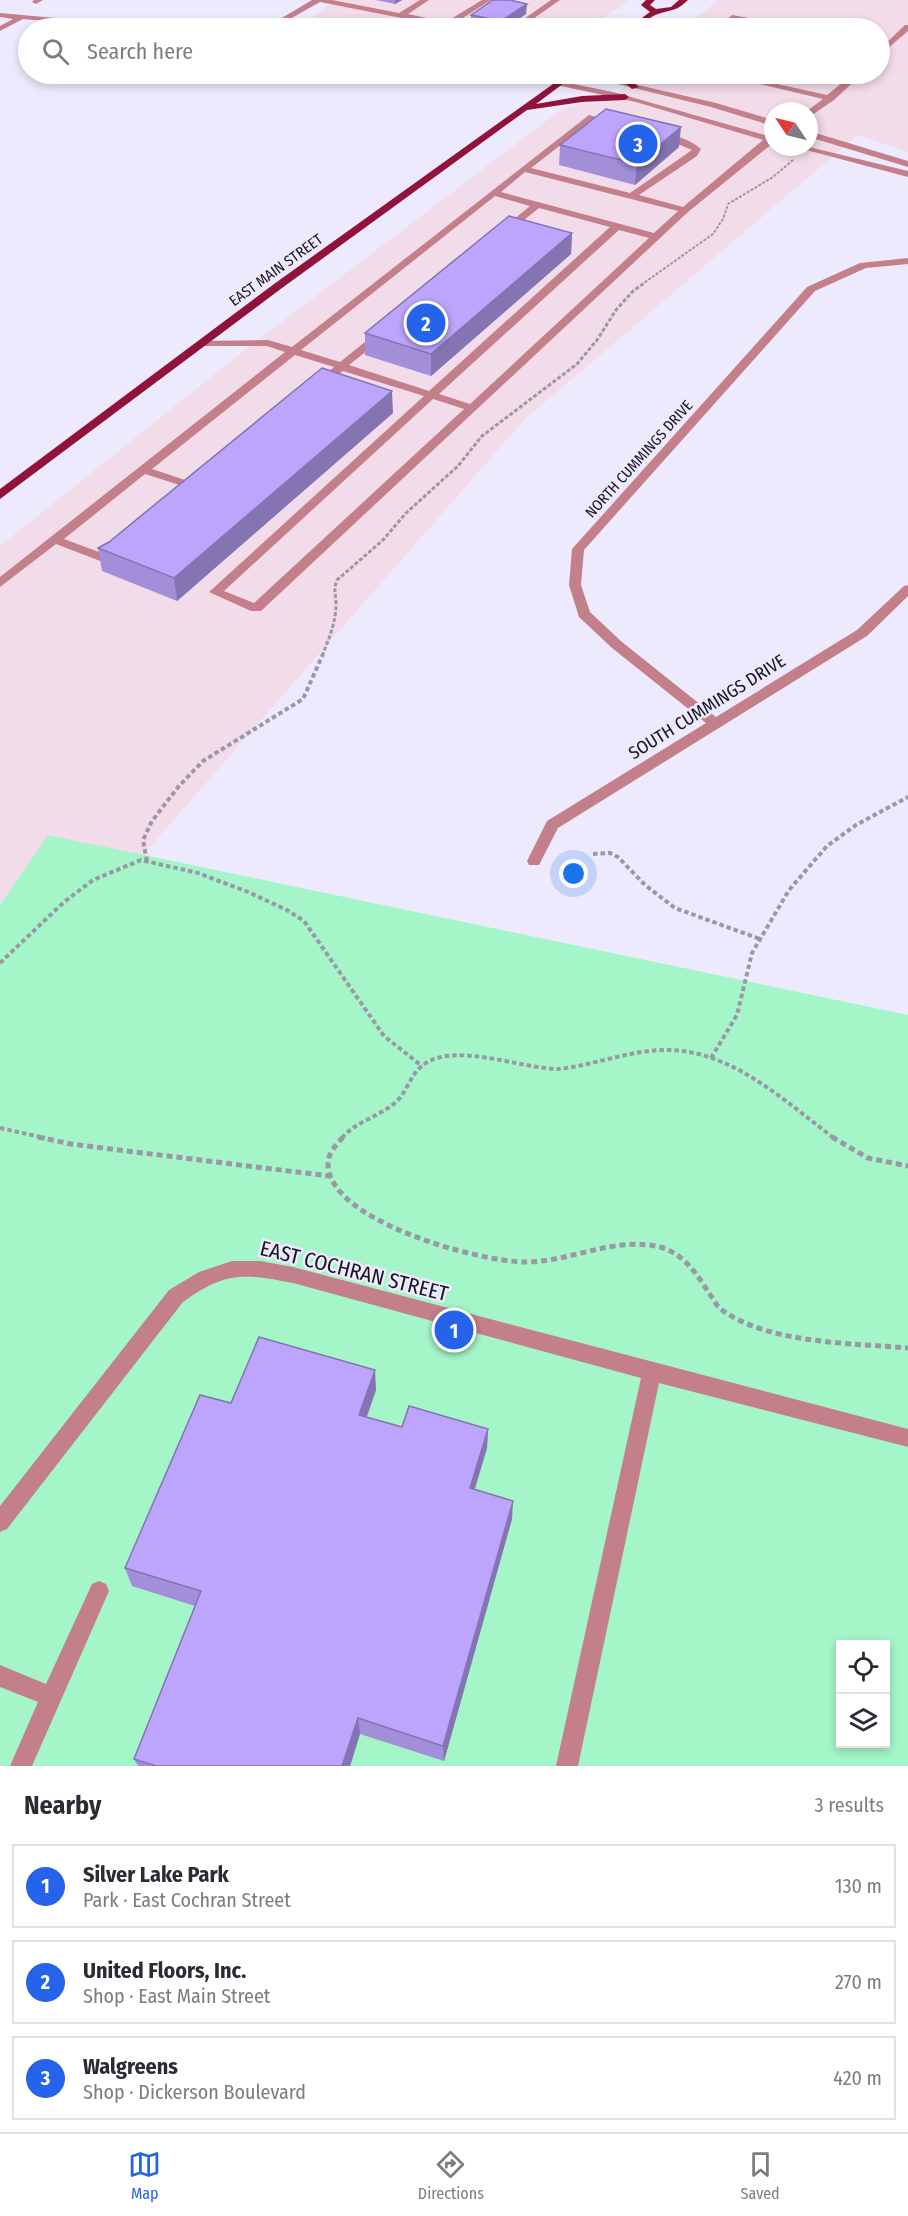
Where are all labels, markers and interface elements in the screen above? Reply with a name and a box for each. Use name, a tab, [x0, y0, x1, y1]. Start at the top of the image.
search box	[18, 18, 890, 84]
icon: search	[39, 35, 72, 68]
text: Search here	[87, 38, 193, 65]
north arrow	[764, 102, 818, 156]
pin: 3	[618, 122, 658, 166]
street label: EAST MAIN STREET	[226, 230, 326, 310]
pin: 2	[406, 300, 446, 346]
street label: NORTH CUMMINGS DRIVE	[582, 397, 696, 521]
street label: SOUTH CUMMINGS DRIVE	[624, 650, 790, 764]
your location	[559, 859, 588, 888]
street label: EAST COCHRAN STREET	[257, 1235, 451, 1307]
pin: 1	[434, 1308, 474, 1352]
map controls	[836, 1640, 890, 1748]
button: locate	[836, 1640, 890, 1694]
button: layers	[836, 1694, 890, 1748]
text: Nearby	[24, 1790, 101, 1821]
text: 3 results	[815, 1793, 884, 1817]
text: Silver Lake Park	[83, 1861, 229, 1888]
text: 1	[41, 1874, 50, 1898]
text: 130 m	[835, 1874, 882, 1898]
text: Park · East Cochran Street	[83, 1888, 291, 1912]
text: United Floors, Inc.	[83, 1957, 246, 1984]
text: 2	[41, 1970, 50, 1994]
text: 270 m	[835, 1970, 882, 1994]
text: Shop · East Main Street	[83, 1984, 270, 2008]
text: Walgreens	[83, 2053, 178, 2080]
text: 3	[41, 2066, 50, 2090]
text: 420 m	[833, 2066, 882, 2090]
text: Shop · Dickerson Boulevard	[83, 2080, 306, 2104]
tab: Map	[128, 2148, 161, 2203]
tab: Directions	[418, 2148, 484, 2203]
tab: Saved	[741, 2148, 780, 2203]

